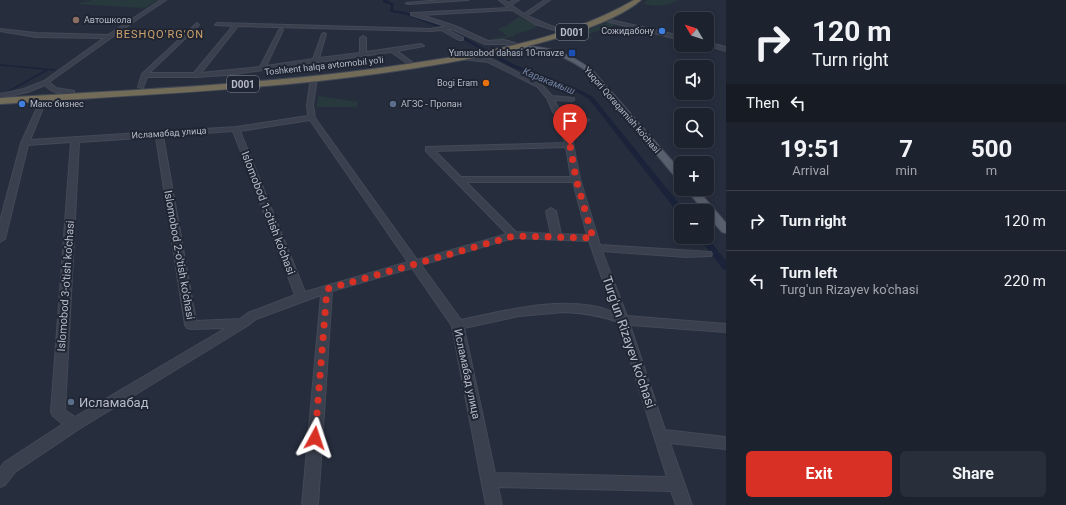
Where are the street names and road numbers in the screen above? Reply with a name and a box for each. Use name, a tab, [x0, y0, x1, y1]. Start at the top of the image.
road number: D001	[556, 24, 588, 40]
street label: Toshkent halqa avtomobil yo'li	[264, 55, 384, 77]
street label: Yuqori Qoraqamish ko'chasi	[582, 65, 662, 155]
road number: D001	[227, 76, 259, 92]
street label: Исламабад улица	[131, 125, 207, 141]
street label: Islomobod 1-o'tish ko'chasi	[238, 149, 298, 277]
street label: Islomobod 2-o'tish ko'chasi	[161, 189, 197, 321]
street label: Islomobod 3-o'tish ko'chasi	[55, 220, 77, 352]
street label: Turg'un Rizayev ko'chasi	[599, 274, 659, 410]
street label: Исламабад улица	[451, 328, 483, 420]

